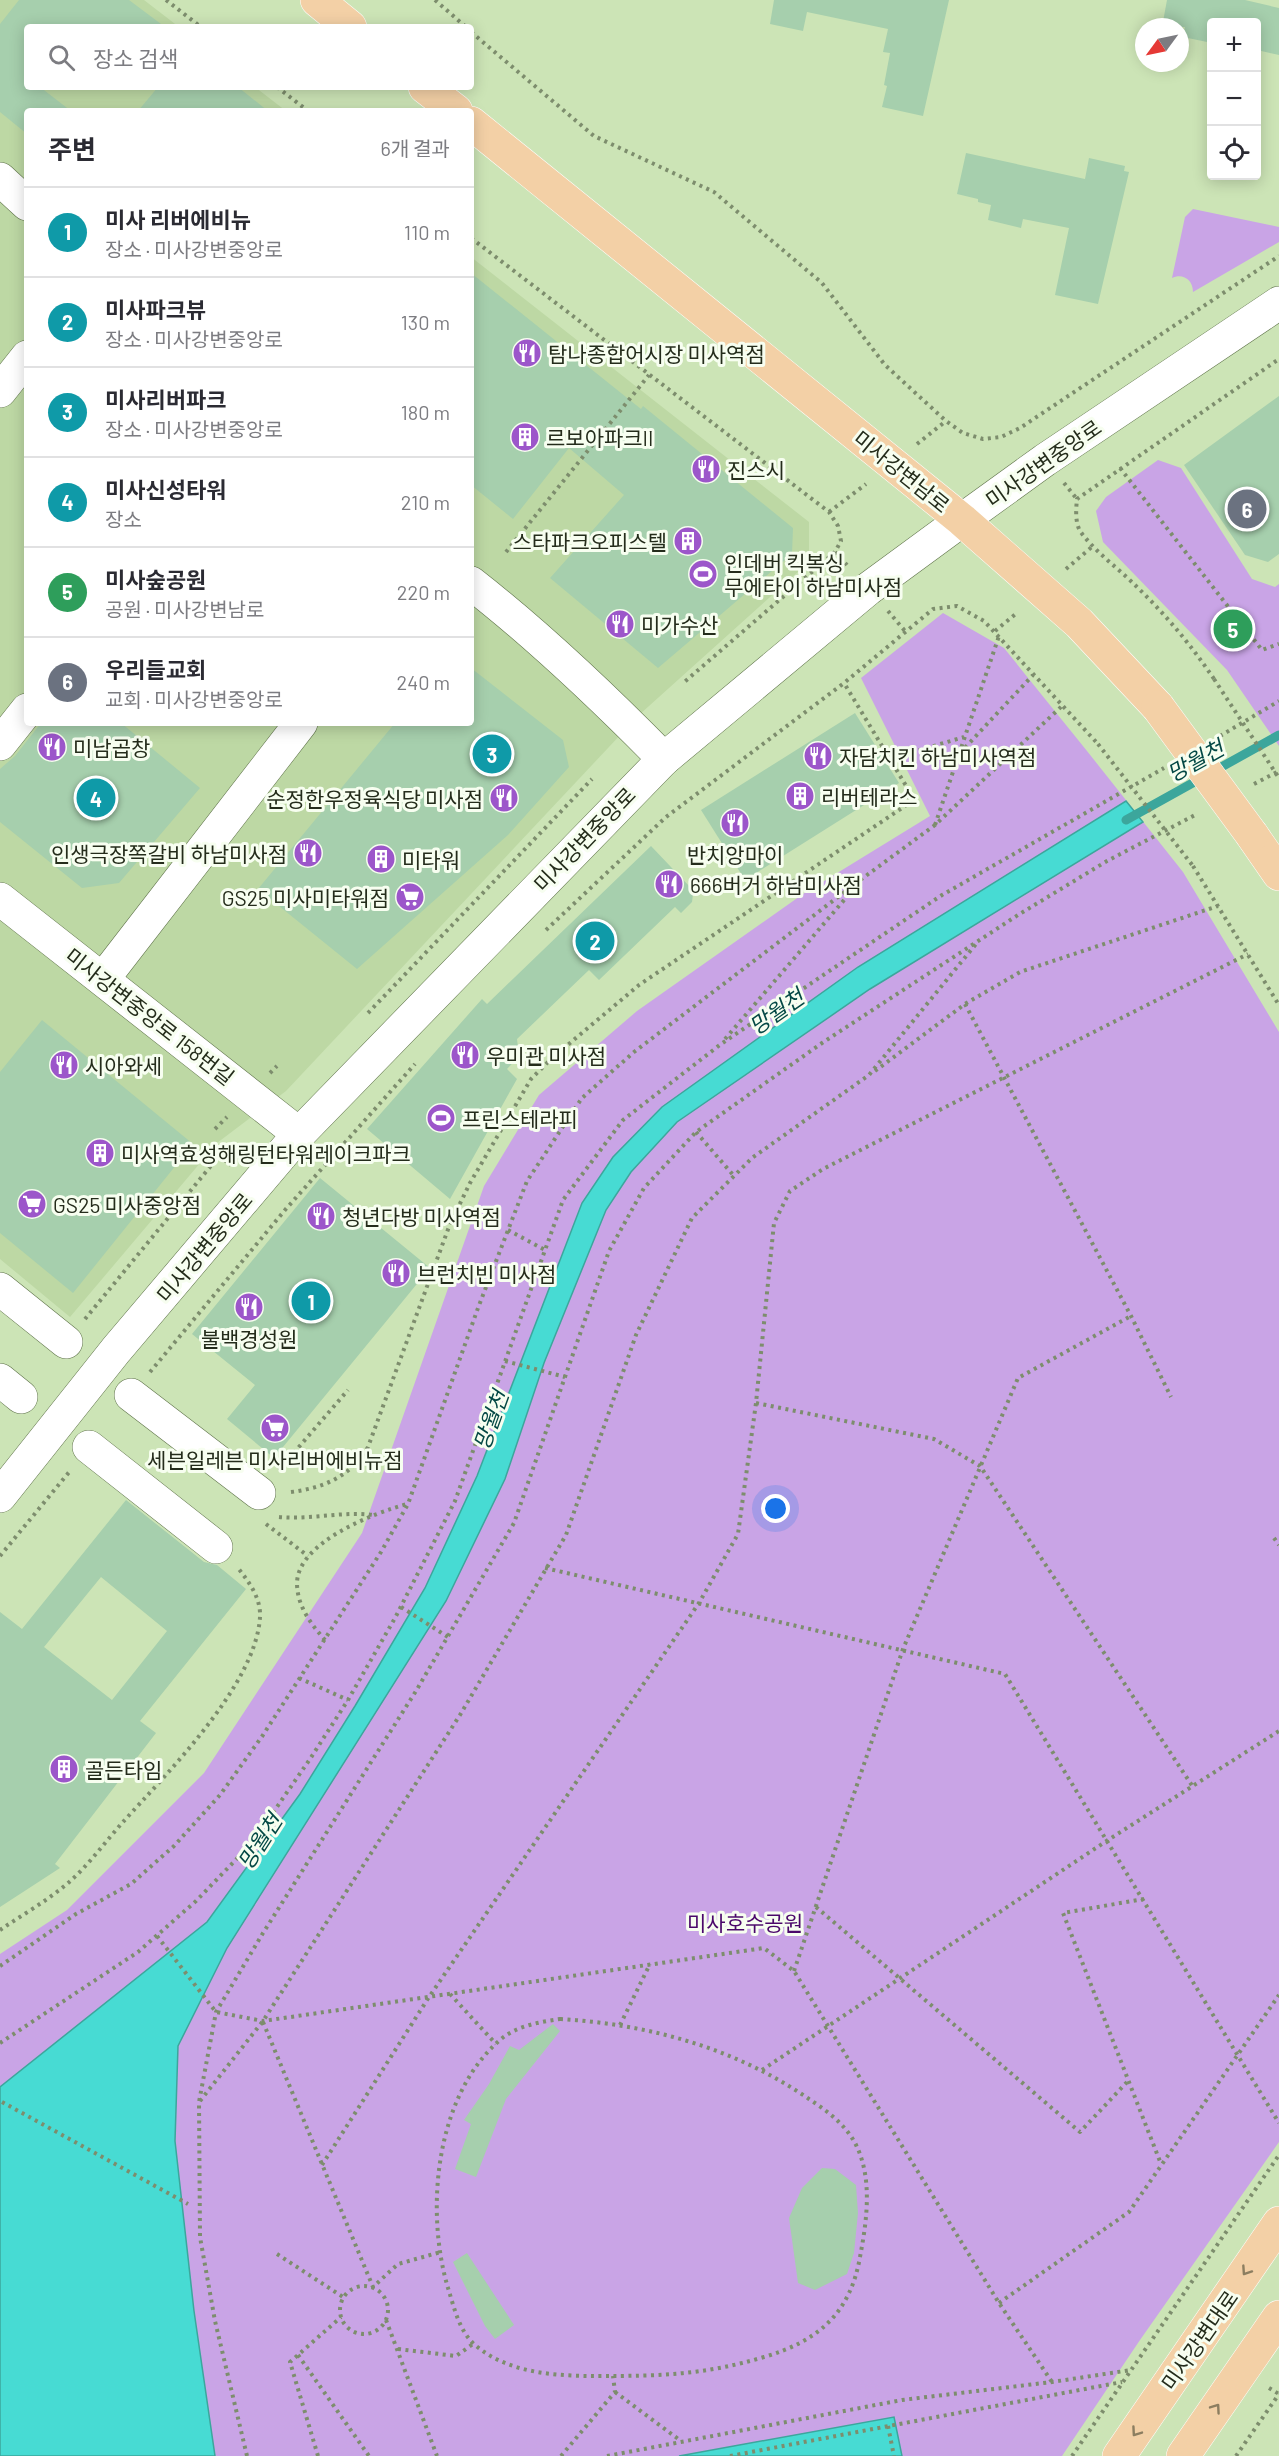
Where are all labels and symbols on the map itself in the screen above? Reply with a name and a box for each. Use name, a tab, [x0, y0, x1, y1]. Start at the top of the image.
north arrow	[1135, 18, 1189, 72]
restaurant icon: 탐나종합어시장 미사역점	[511, 337, 543, 369]
place label: 탐나종합어시장 미사역점	[548, 341, 765, 366]
street label: 미사강변중앙로	[980, 414, 1106, 512]
building icon: 르보아파크II	[509, 421, 541, 453]
place label: 르보아파크II	[546, 425, 653, 450]
street label: 미사강변남로	[849, 425, 955, 517]
restaurant icon: 진스시	[690, 453, 722, 485]
place label: 진스시	[727, 457, 785, 482]
pin: 6	[1228, 486, 1266, 532]
building icon: 스타파크오피스텔	[672, 525, 704, 557]
place label: 스타파크오피스텔	[512, 529, 667, 554]
place label: 인데버 킥복싱 무에타이 하남미사점	[724, 550, 902, 599]
sports icon: 인데버 킥복싱 무에타이 하남미사점	[687, 558, 719, 590]
pin: 5	[1214, 606, 1252, 652]
restaurant icon: 미가수산	[604, 608, 636, 640]
place label: 미가수산	[641, 612, 718, 637]
restaurant icon: 미남곱창	[36, 731, 68, 763]
pin: 3	[472, 732, 512, 777]
water label: 망월천	[1162, 733, 1230, 786]
place label: 미남곱창	[73, 735, 150, 760]
restaurant icon: 자담치킨 하남미사역점	[802, 740, 834, 772]
place label: 자담치킨 하남미사역점	[839, 744, 1036, 769]
pin: 4	[76, 776, 116, 820]
building icon: 리버테라스	[784, 780, 816, 812]
restaurant icon: 순정한우정육식당 미사점	[488, 782, 520, 814]
street label: 미사강변중앙로	[528, 782, 640, 896]
place label: 리버테라스	[821, 784, 918, 809]
place label: 순정한우정육식당 미사점	[266, 786, 483, 811]
restaurant icon: 반치앙마이	[719, 807, 751, 839]
restaurant icon: 인생극장쪽갈비 하남미사점	[292, 837, 324, 869]
place label: 인생극장쪽갈비 하남미사점	[51, 841, 287, 866]
place label: 반치앙마이	[687, 842, 783, 867]
building icon: 미타워	[365, 843, 397, 875]
place label: 미타워	[402, 847, 460, 872]
restaurant icon: 666버거 하남미사점	[653, 868, 685, 900]
place label: 666버거 하남미사점	[690, 872, 862, 897]
supermarket icon: GS25 미사미타워점	[394, 881, 426, 913]
place label: GS25 미사미타워점	[222, 885, 389, 910]
pin: 2	[576, 918, 614, 964]
street label: 미사강변중앙로 158번길	[61, 942, 239, 1090]
water label: 망월천	[744, 981, 811, 1039]
restaurant icon: 우미관 미사점	[449, 1039, 481, 1071]
place label: 우미관 미사점	[486, 1043, 606, 1068]
restaurant icon: 시아와세	[48, 1049, 80, 1081]
place label: 시아와세	[85, 1053, 162, 1078]
sports icon: 프린스테라피	[425, 1102, 457, 1134]
place label: 프린스테라피	[462, 1106, 578, 1131]
building icon: 미사역효성해링턴타워레이크파크	[84, 1137, 116, 1169]
place label: 미사역효성해링턴타워레이크파크	[121, 1141, 411, 1166]
street label: 미사강변중앙로	[151, 1187, 257, 1307]
supermarket icon: GS25 미사중앙점	[16, 1188, 48, 1220]
place label: GS25 미사중앙점	[53, 1192, 201, 1217]
restaurant icon: 청년다방 미사역점	[305, 1200, 337, 1232]
place label: 청년다방 미사역점	[342, 1204, 501, 1229]
restaurant icon: 브런치빈 미사점	[380, 1257, 412, 1289]
place label: 브런치빈 미사점	[417, 1261, 556, 1286]
pin: 1	[292, 1278, 330, 1324]
restaurant icon: 불백경성원	[233, 1291, 265, 1323]
place label: 불백경성원	[201, 1326, 297, 1351]
water label: 망월천	[467, 1384, 514, 1453]
supermarket icon: 세븐일레븐 미사리버에비뉴점	[259, 1412, 291, 1444]
place label: 세븐일레븐 미사리버에비뉴점	[147, 1447, 403, 1472]
your location	[761, 1494, 790, 1523]
building icon: 골든타임	[48, 1753, 80, 1785]
place label: 골든타임	[85, 1757, 162, 1782]
water label: 망월천	[232, 1806, 288, 1874]
park label: 미사호수공원	[687, 1910, 803, 1935]
one-way arrow	[1242, 2264, 1253, 2275]
street label: 미사강변대로	[1156, 2285, 1242, 2395]
one-way arrow	[1209, 2404, 1220, 2415]
one-way arrow	[1132, 2425, 1143, 2436]

